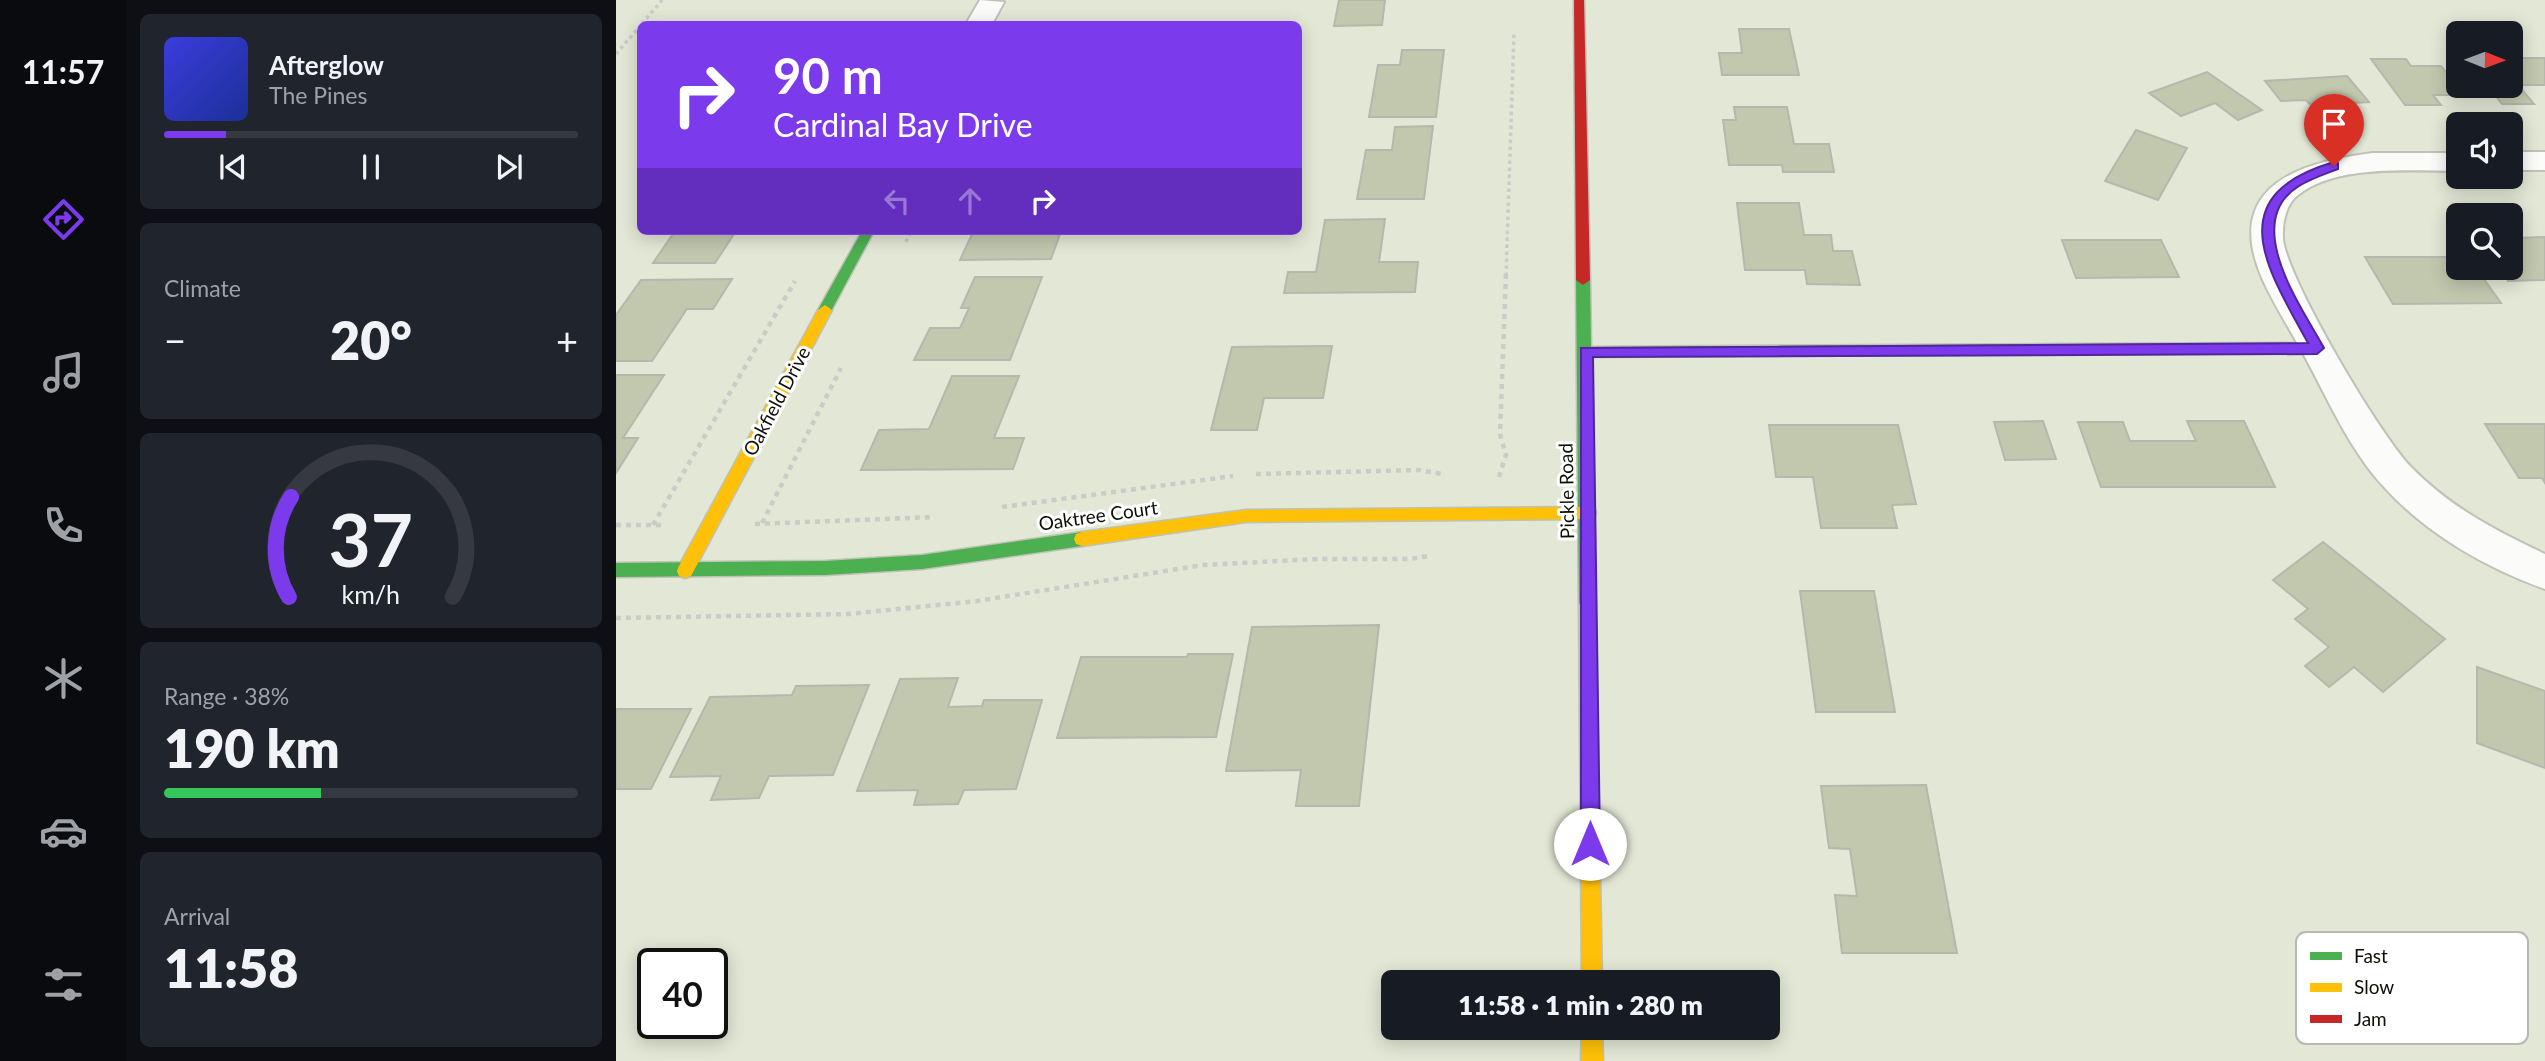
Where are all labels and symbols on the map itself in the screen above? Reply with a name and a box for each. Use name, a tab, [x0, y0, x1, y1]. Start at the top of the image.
north arrow	[2446, 21, 2524, 98]
pin	[2304, 94, 2364, 166]
street label: Oakfield Drive	[738, 343, 814, 459]
street label: Pickle Road	[1554, 443, 1578, 539]
street label: Oaktree Court	[1037, 495, 1159, 535]
position arrow	[1553, 807, 1627, 881]
legend	[2296, 932, 2528, 1044]
text: Fast	[2354, 944, 2388, 967]
speed limit sign: 40	[637, 948, 728, 1039]
text: Slow	[2354, 975, 2394, 998]
text: Jam	[2354, 1007, 2387, 1030]

